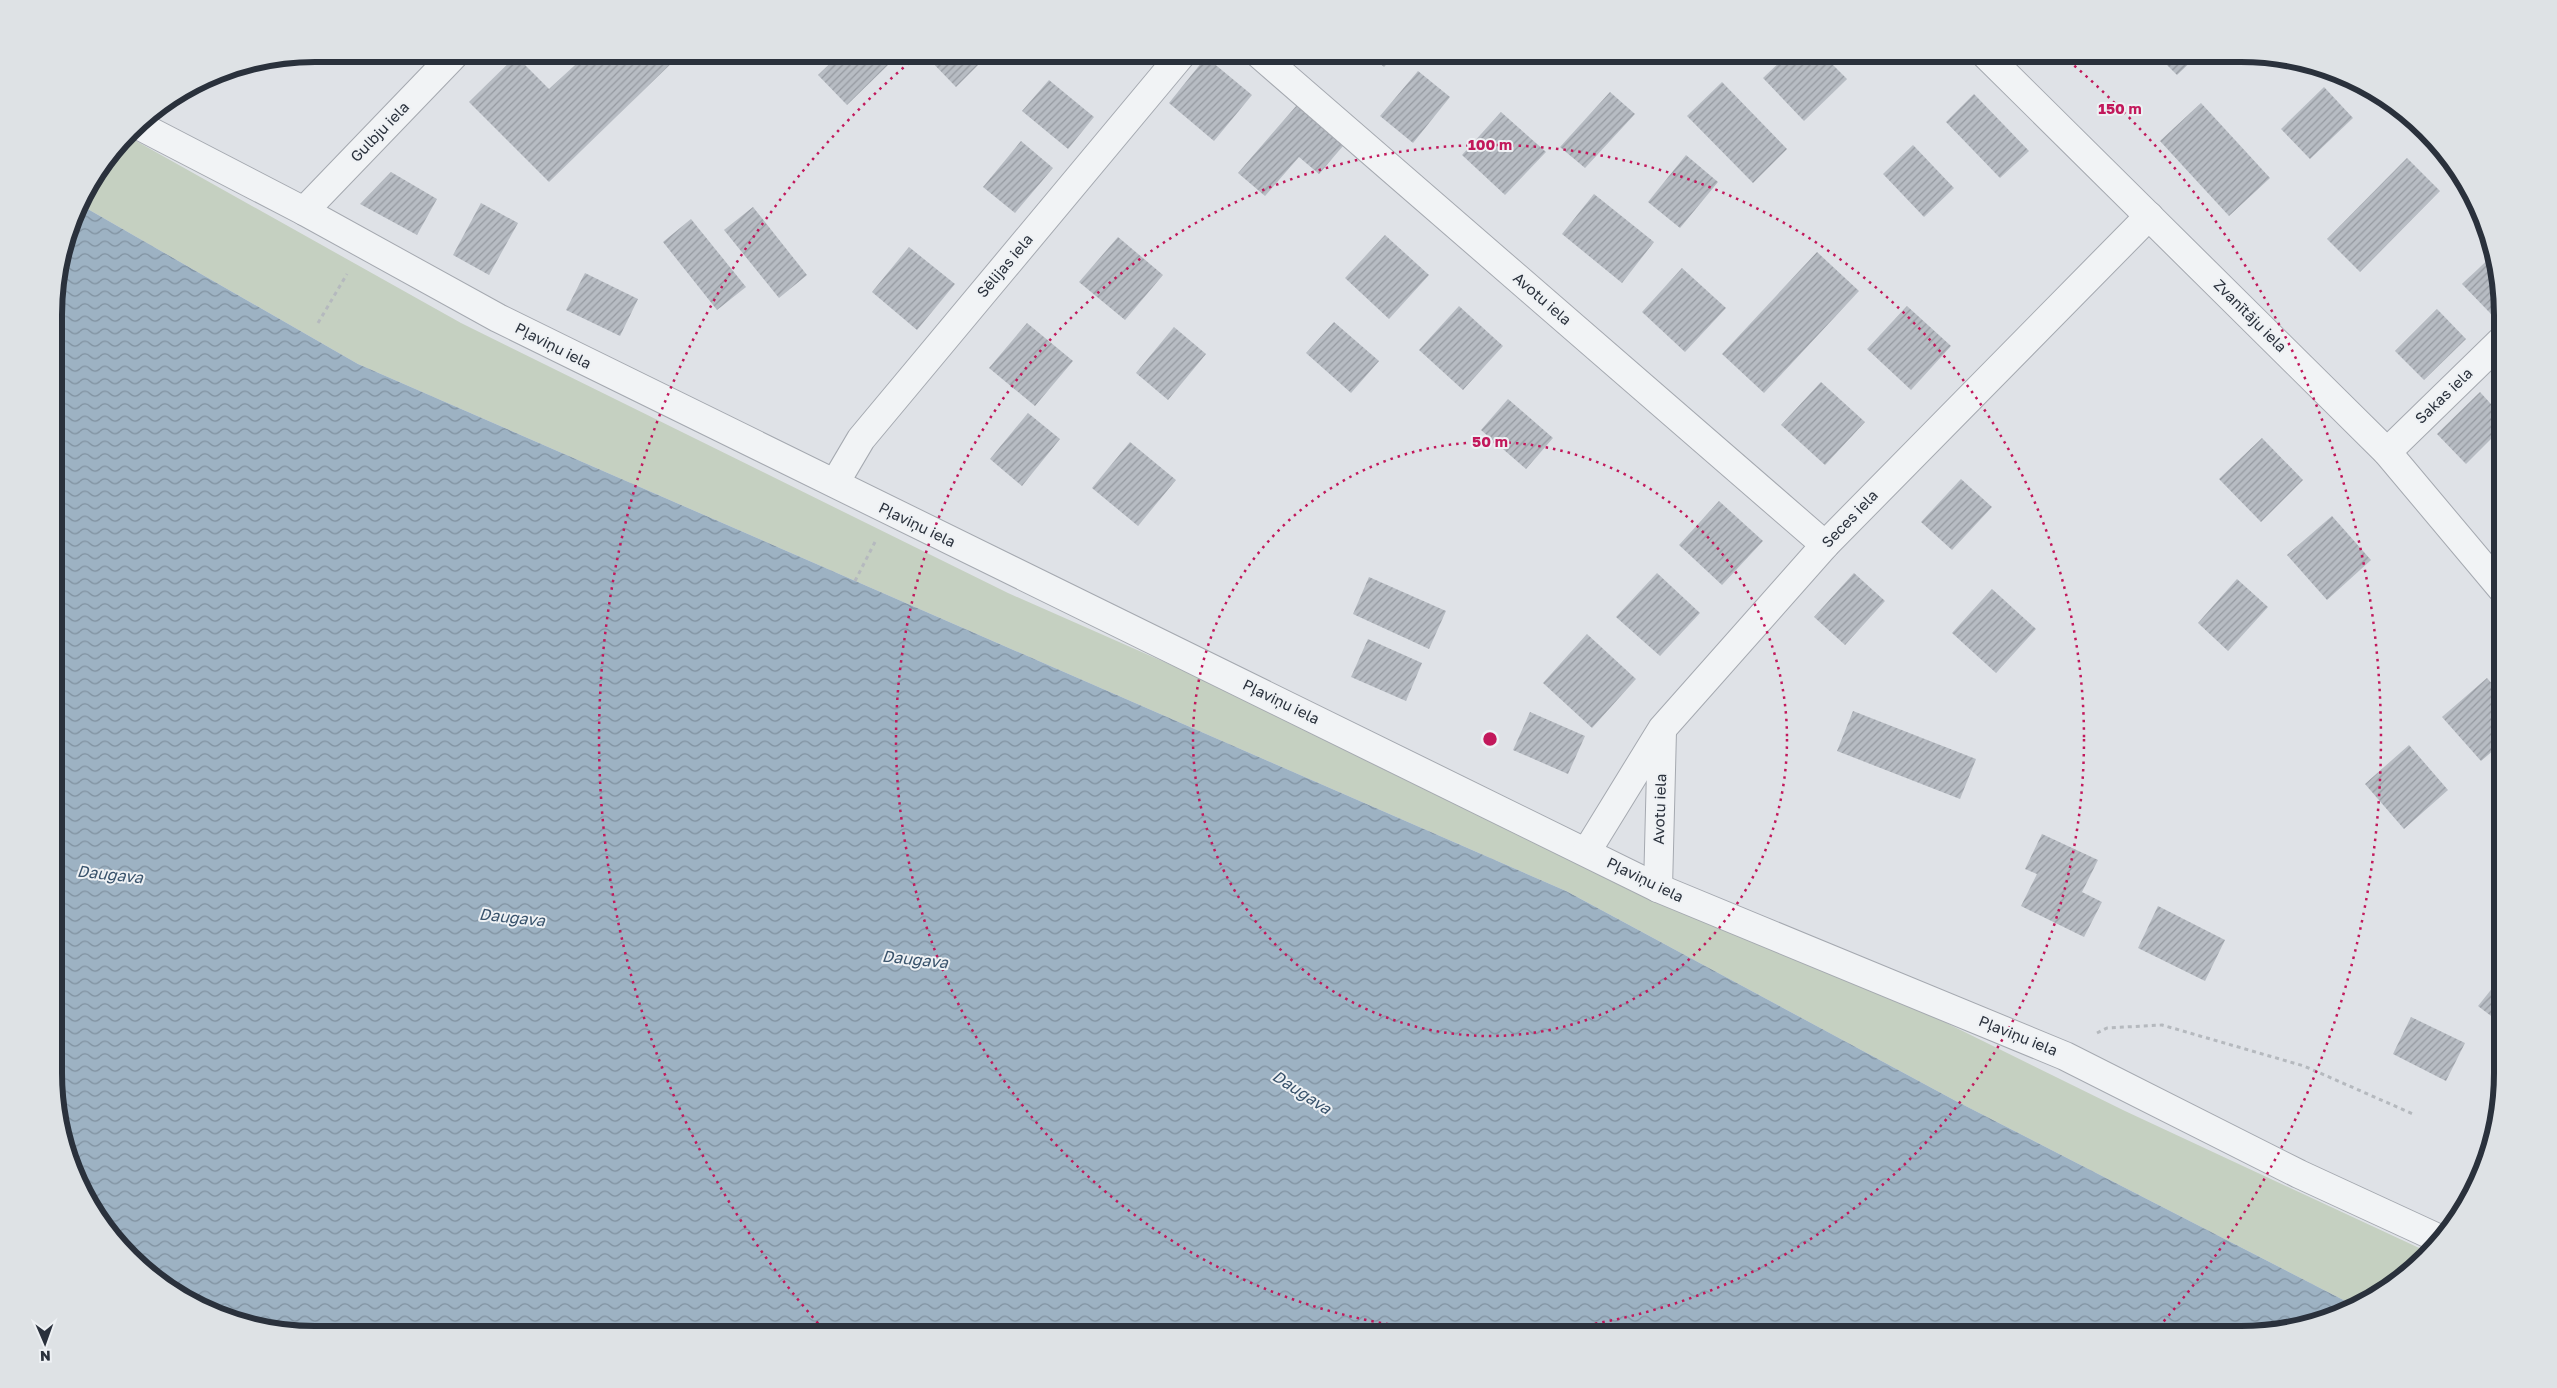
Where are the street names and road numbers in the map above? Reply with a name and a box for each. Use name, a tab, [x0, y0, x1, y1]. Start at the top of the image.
street label: Gulbju iela	[346, 98, 412, 165]
street label: Sēlijas iela	[972, 230, 1036, 301]
street label: Avotu iela	[1510, 268, 1575, 328]
street label: Zvanītāju iela	[2211, 275, 2291, 355]
street label: Pļaviņu iela	[512, 318, 595, 373]
street label: Sakas iela	[2411, 364, 2476, 427]
street label: Seces iela	[1817, 486, 1881, 551]
street label: Pļaviņu iela	[876, 498, 959, 551]
street label: Pļaviņu iela	[1240, 675, 1323, 728]
street label: Avotu iela	[1649, 773, 1669, 845]
street label: Pļaviņu iela	[1604, 853, 1687, 906]
street label: Pļaviņu iela	[1976, 1011, 2060, 1060]

